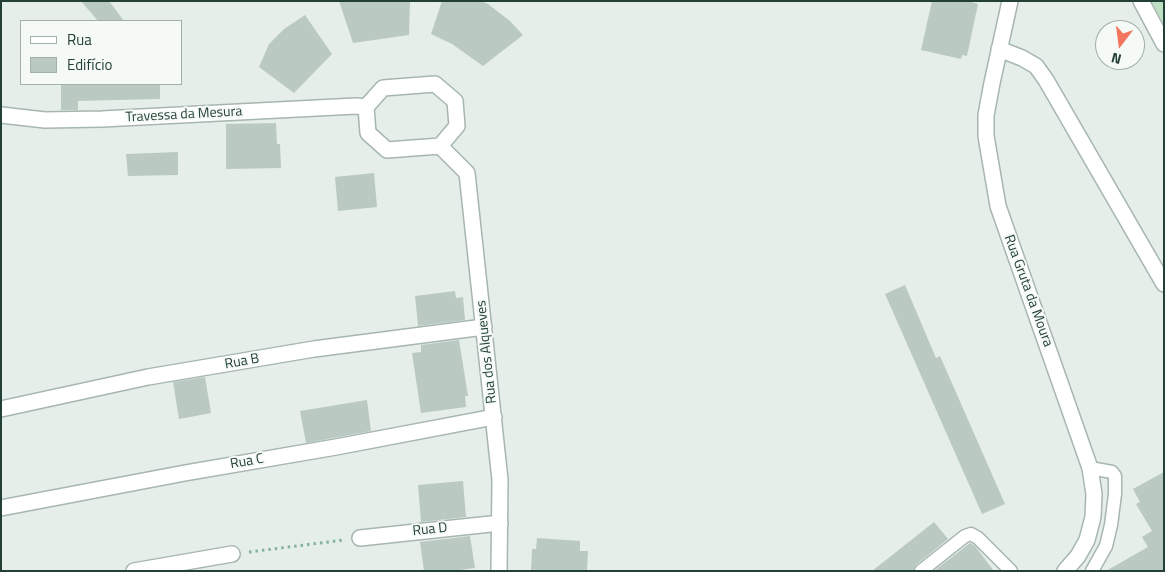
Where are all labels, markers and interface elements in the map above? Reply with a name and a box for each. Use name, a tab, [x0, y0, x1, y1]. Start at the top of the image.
legend	[20, 20, 182, 85]
north arrow	[1095, 20, 1145, 70]
text: Rua	[67, 28, 92, 51]
text: N	[1109, 48, 1124, 70]
text: Edifício	[67, 53, 112, 76]
street label: Travessa da Mesura	[125, 104, 243, 126]
street label: Rua Gruta da Moura	[1000, 233, 1056, 349]
street label: Rua dos Alqueves	[473, 299, 501, 405]
street label: Rua B	[223, 351, 261, 373]
street label: Rua C	[229, 451, 265, 473]
street label: Rua D	[412, 520, 448, 540]

